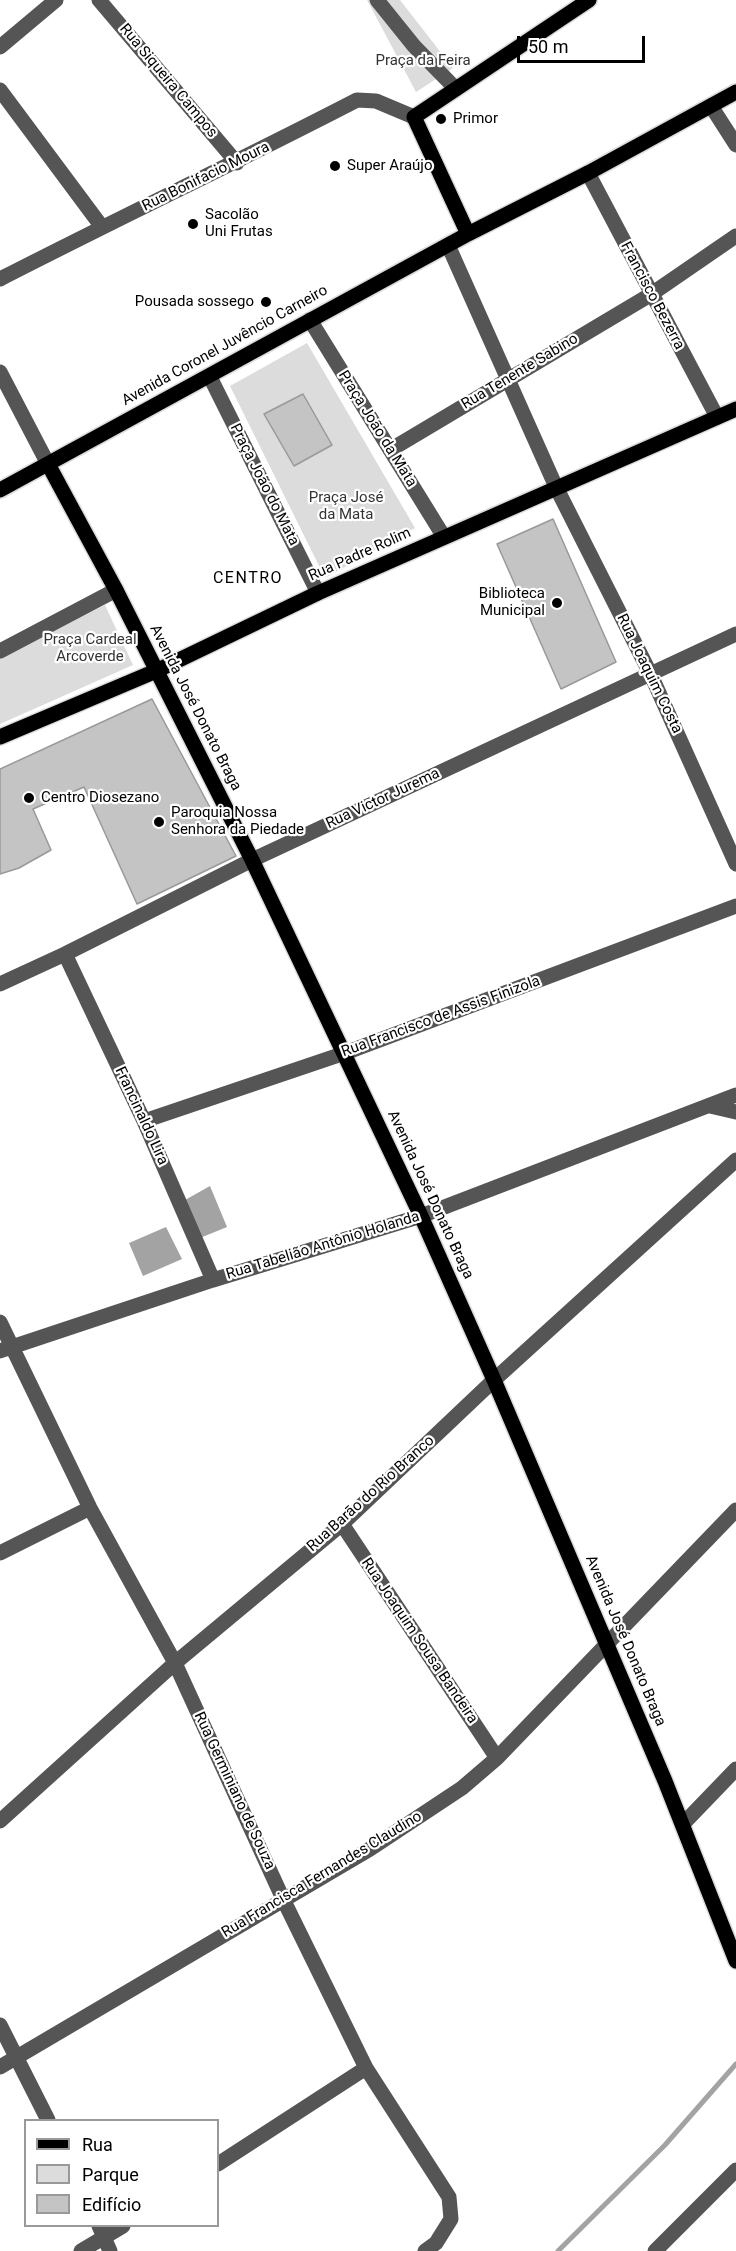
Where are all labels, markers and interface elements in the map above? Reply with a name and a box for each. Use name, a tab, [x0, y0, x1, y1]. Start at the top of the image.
street label: Rua Siqueira Campos	[115, 21, 221, 141]
scale bar	[520, 24, 648, 62]
text: 50 m	[528, 36, 568, 57]
park label: Praça da Feira	[375, 52, 471, 70]
place label: Primor	[453, 110, 498, 128]
marker: Primor	[434, 112, 448, 126]
street label: Rua Bonifacio Moura	[139, 138, 273, 216]
place label: Super Araújo	[347, 157, 433, 175]
marker: Super Araújo	[328, 159, 342, 173]
place label: Sacolão Uni Frutas	[205, 206, 273, 241]
marker: Sacolão Uni Frutas	[186, 217, 200, 231]
street label: Francisco Bezerra	[616, 239, 688, 353]
street label: Avenida Coronel Juvêncio Carneiro	[119, 282, 331, 410]
place label: Pousada sossego	[135, 293, 254, 311]
marker: Pousada sossego	[259, 295, 273, 309]
street label: Rua Tenente Sabino	[459, 330, 581, 414]
street label: Praça João da Mata	[334, 367, 420, 491]
street label: Praça João do Mata	[225, 421, 303, 549]
park label: Praça José da Mata	[309, 489, 383, 524]
street label: Rua Padre Rolim	[306, 524, 414, 586]
district label: CENTRO	[213, 569, 283, 589]
place label: Biblioteca Municipal	[479, 585, 545, 620]
marker: Biblioteca Municipal	[550, 596, 564, 610]
street label: Rua Joaquim Costa	[612, 611, 686, 737]
street label: Avenida José Donato Braga	[145, 622, 245, 794]
park label: Praça Cardeal Arcoverde	[43, 631, 137, 666]
street label: Rua Victor Jurema	[323, 765, 443, 833]
place label: Centro Diosezano	[41, 789, 159, 807]
marker: Centro Diosezano	[22, 791, 36, 805]
place label: Paroquia Nossa Senhora da Piedade	[171, 804, 304, 839]
marker: Paroquia Nossa Senhora da Piedade	[152, 815, 166, 829]
street label: Rua Francisco de Assis Finizola	[339, 973, 543, 1061]
street label: Francinaldo Lira	[110, 1064, 172, 1168]
street label: Avenida José Donato Braga	[383, 1108, 477, 1282]
street label: Rua Tabelião Antônio Holanda	[224, 1208, 422, 1284]
street label: Rua Barāo do Rio Branco	[304, 1432, 438, 1556]
street label: Avenida José Donato Braga	[581, 1553, 669, 1729]
street label: Rua Joaquim Sousa Bandeira	[357, 1555, 481, 1727]
street label: Rua Germiniano de Souza	[190, 1709, 278, 1873]
street label: Rua Francisca Fernandes Claudino	[219, 1808, 425, 1942]
legend	[24, 2119, 219, 2227]
text: Rua	[82, 2134, 113, 2155]
text: Parque	[82, 2164, 139, 2185]
text: Edifício	[82, 2194, 141, 2215]

